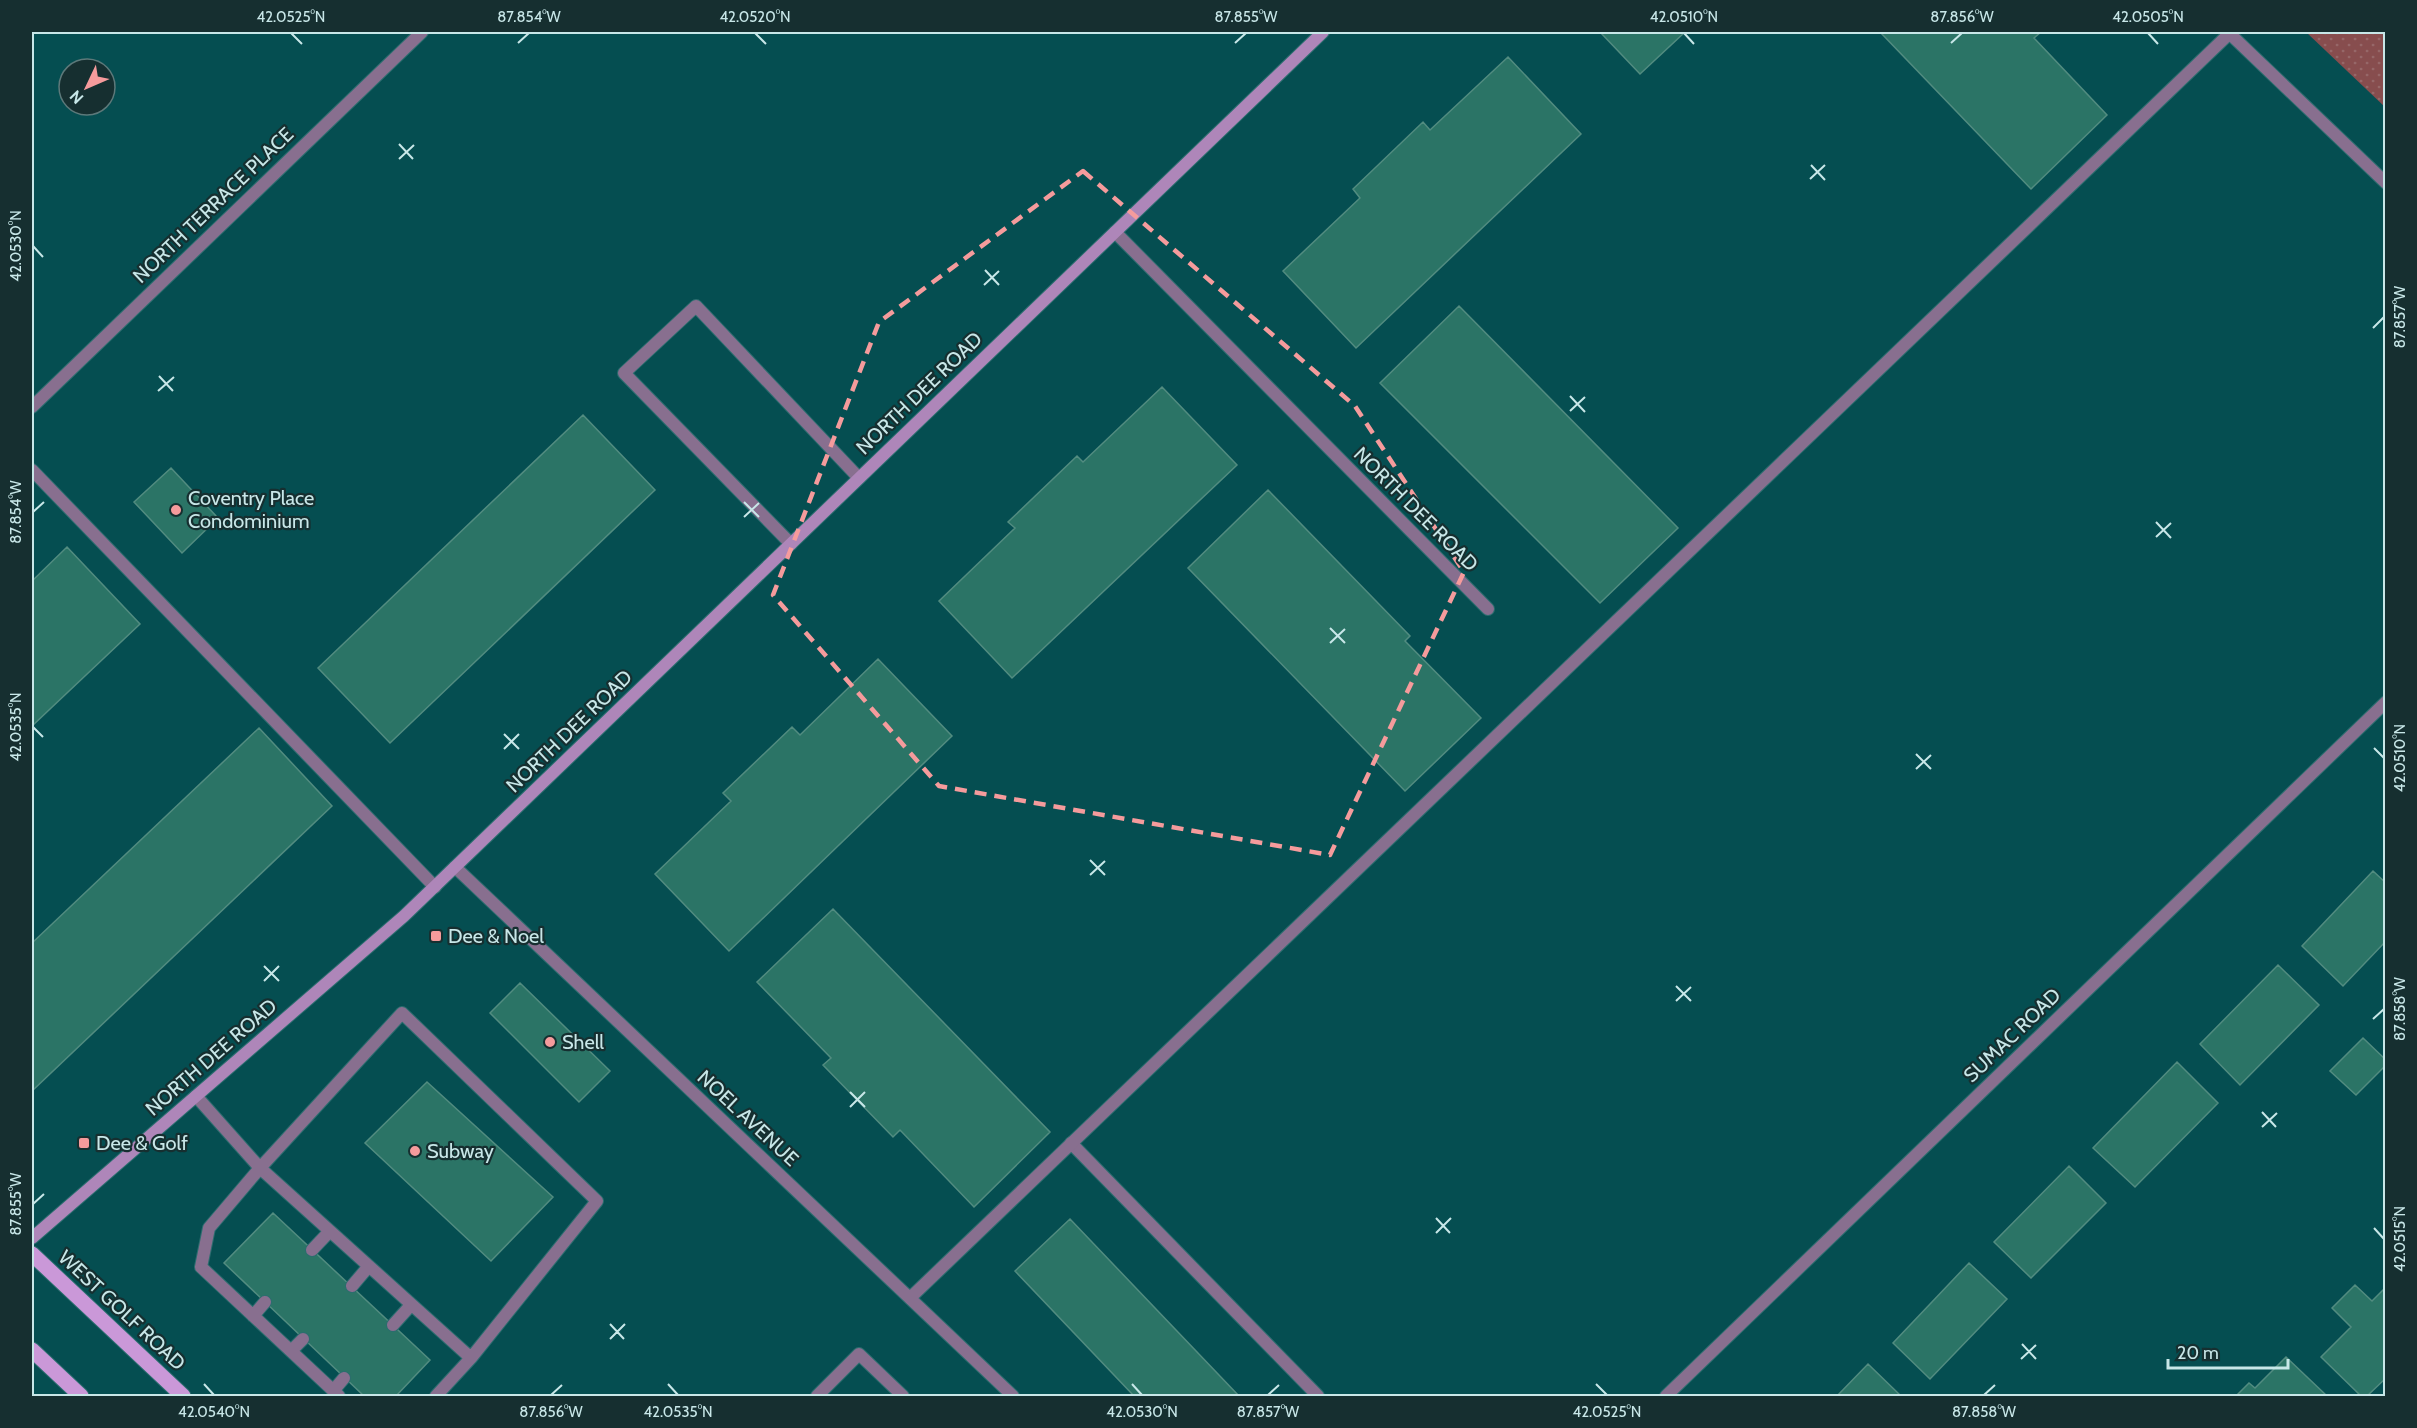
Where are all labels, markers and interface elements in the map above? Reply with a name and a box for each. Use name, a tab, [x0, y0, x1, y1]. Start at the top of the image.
text: 42.0525°N	[257, 8, 325, 26]
text: 87.854°W	[497, 8, 562, 26]
text: 42.0520°N	[719, 8, 791, 26]
text: 87.855°W	[1214, 8, 1278, 26]
text: 42.0510°N	[1650, 8, 1718, 26]
text: 87.856°W	[1930, 8, 1994, 26]
text: 42.0505°N	[2112, 8, 2184, 26]
north arrow	[57, 57, 117, 117]
text: N	[66, 86, 87, 108]
street label: NORTH TERRACE PLACE	[128, 122, 298, 288]
text: 42.0530°N	[7, 210, 25, 282]
text: 87.857°W	[2391, 285, 2409, 348]
street label: NORTH DEE ROAD	[851, 327, 987, 459]
street label: NORTH DEE ROAD	[1349, 442, 1483, 576]
text: 87.854°W	[7, 479, 25, 544]
place label: Coventry Place Condominium	[188, 486, 314, 533]
marker: Coventry Place Condominium	[169, 503, 183, 517]
street label: NORTH DEE ROAD	[501, 665, 637, 797]
text: 42.0535°N	[7, 692, 25, 762]
text: 42.0510°N	[2391, 724, 2409, 792]
place label: Dee & Noel	[448, 924, 544, 948]
marker: Dee & Noel	[429, 929, 443, 943]
text: 87.858°W	[2391, 976, 2409, 1041]
street label: SUMAC ROAD	[1959, 983, 2065, 1087]
street label: NORTH DEE ROAD	[141, 994, 281, 1120]
place label: Shell	[562, 1030, 604, 1054]
marker: Shell	[543, 1035, 557, 1049]
street label: NOEL AVENUE	[693, 1065, 803, 1171]
place label: Dee & Golf	[96, 1131, 188, 1155]
marker: Dee & Golf	[77, 1136, 91, 1150]
place label: Subway	[427, 1139, 494, 1163]
marker: Subway	[408, 1144, 422, 1158]
text: 87.855°W	[7, 1172, 25, 1236]
text: 42.0515°N	[2391, 1206, 2409, 1272]
street label: WEST GOLF ROAD	[54, 1245, 190, 1375]
scale bar	[2168, 1332, 2288, 1370]
text: 20 m	[2177, 1342, 2219, 1364]
text: 42.0540°N	[178, 1403, 250, 1421]
text: 87.856°W	[519, 1403, 583, 1421]
text: 42.0535°N	[643, 1403, 713, 1421]
text: 42.0530°N	[1106, 1403, 1178, 1421]
text: 87.857°W	[1237, 1403, 1300, 1421]
text: 42.0525°N	[1573, 1403, 1641, 1421]
text: 87.858°W	[1952, 1403, 2017, 1421]

